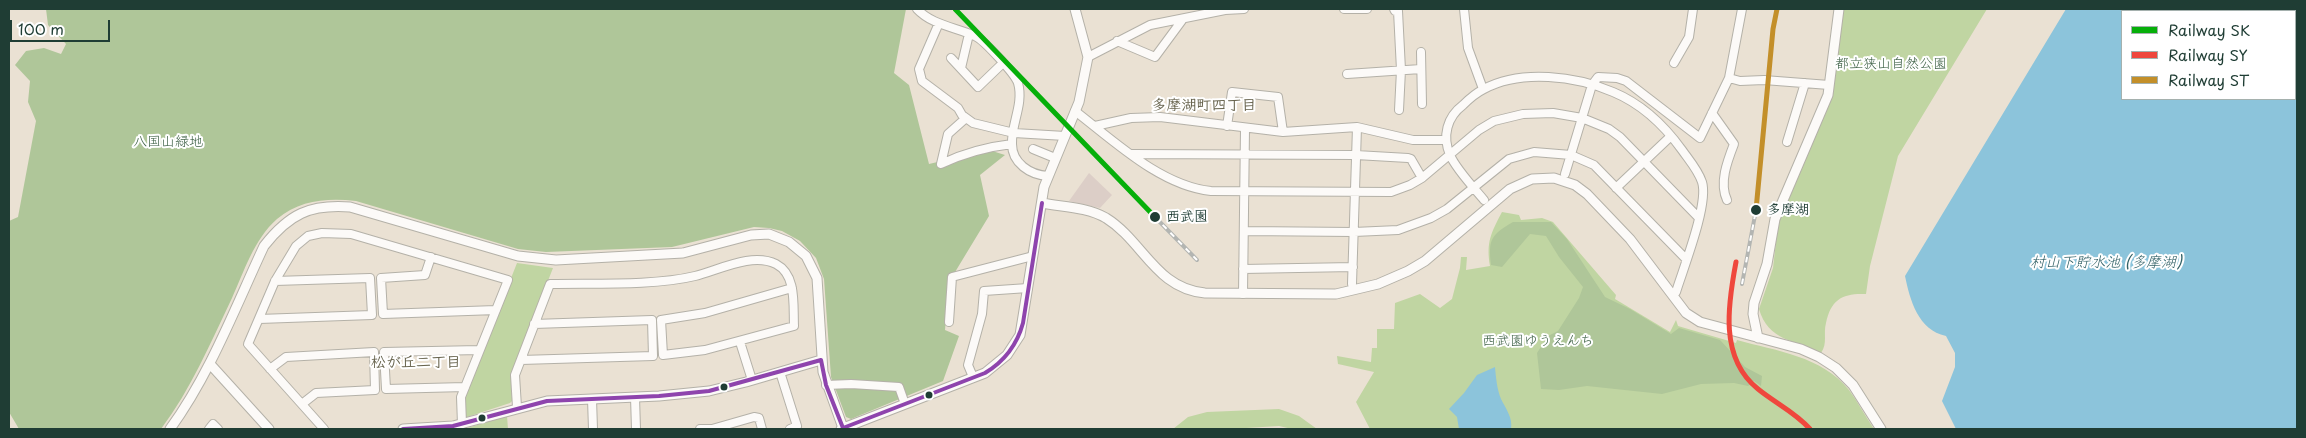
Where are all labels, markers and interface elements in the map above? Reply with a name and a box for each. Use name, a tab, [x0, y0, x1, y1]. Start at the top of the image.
scale bar	[12, 10, 112, 42]
legend	[2121, 10, 2296, 100]
text: 100 m	[18, 17, 64, 40]
text: Railway SK	[2168, 18, 2250, 41]
text: Railway SY	[2168, 43, 2248, 66]
park label: 都立狭山自然公園	[1835, 56, 1947, 72]
text: Railway ST	[2168, 68, 2249, 91]
district label: 多摩湖町四丁目	[1152, 97, 1256, 115]
park label: 八国山緑地	[133, 134, 203, 150]
place label: 多摩湖	[1767, 202, 1809, 218]
marker: 多摩湖	[1749, 203, 1763, 217]
place label: 西武園	[1166, 209, 1208, 225]
marker: 西武園	[1148, 210, 1162, 224]
water label: 村山下貯水池 (多摩湖)	[2030, 254, 2182, 272]
park label: 西武園ゆうえんち	[1482, 333, 1594, 349]
district label: 松が丘二丁目	[371, 354, 461, 372]
unlabelled marker	[719, 382, 729, 392]
unlabelled marker	[924, 390, 934, 400]
unlabelled marker	[477, 413, 487, 423]

